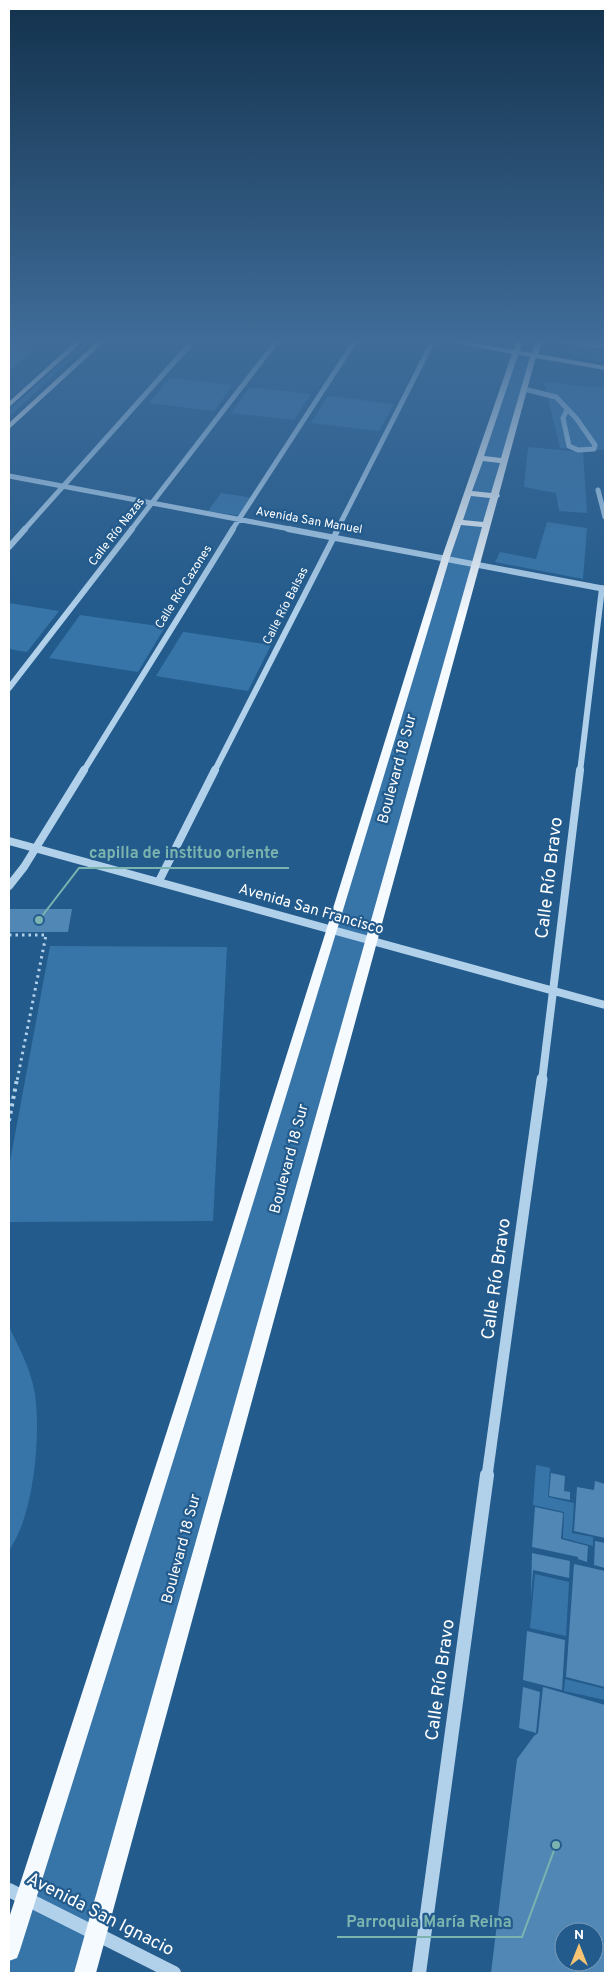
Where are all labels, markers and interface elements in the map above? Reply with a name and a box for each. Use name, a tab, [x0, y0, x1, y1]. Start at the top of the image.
street label: Calle Río Nazas	[85, 495, 149, 569]
street label: Avenida San Manuel	[254, 504, 364, 538]
street label: Calle Río Cazones	[152, 542, 216, 632]
street label: Calle Río Balsas	[260, 564, 312, 648]
street label: Boulevard 18 Sur	[374, 712, 422, 826]
street label: Calle Río Bravo	[531, 816, 569, 940]
callout: capilla de instituo oriente	[79, 837, 289, 868]
text: capilla de instituo oriente	[89, 844, 279, 864]
street label: Avenida San Francisco	[236, 880, 386, 940]
street label: Boulevard 18 Sur	[266, 1102, 314, 1216]
street label: Calle Río Bravo	[477, 1217, 517, 1341]
street label: Boulevard 18 Sur	[158, 1492, 206, 1606]
street label: Calle Río Bravo	[421, 1618, 461, 1742]
street label: Avenida San Ignacio	[22, 1868, 178, 1962]
callout: Parroquia María Reina	[337, 1906, 522, 1937]
text: Parroquia María Reina	[346, 1913, 512, 1933]
north arrow	[554, 1922, 604, 1972]
text: N	[574, 1927, 584, 1944]

